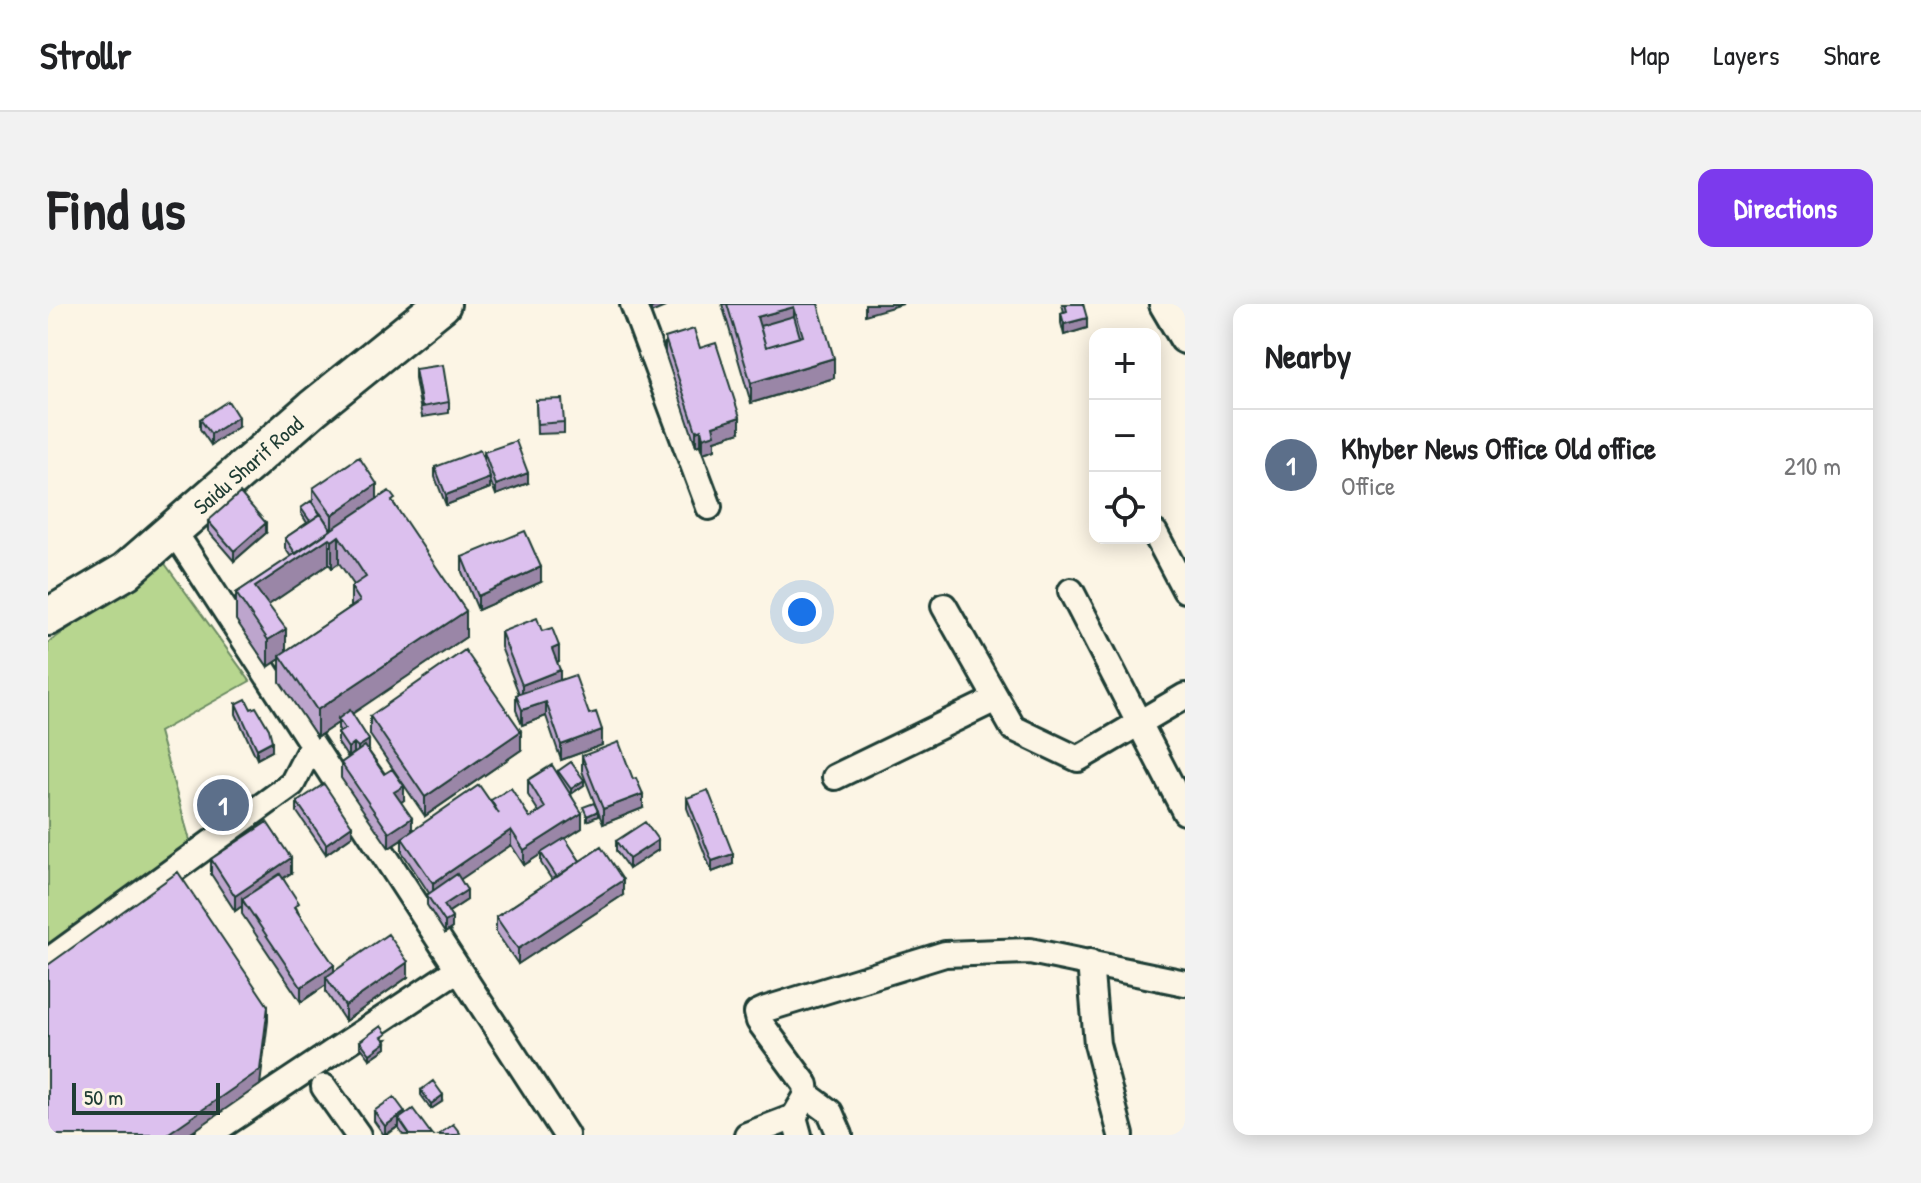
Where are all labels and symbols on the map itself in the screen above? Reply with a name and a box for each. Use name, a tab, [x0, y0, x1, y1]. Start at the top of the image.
street label: Saidu Sharif Road	[187, 409, 310, 521]
your location	[782, 592, 822, 632]
pin: 1	[197, 775, 249, 835]
scale bar	[72, 1079, 220, 1115]

